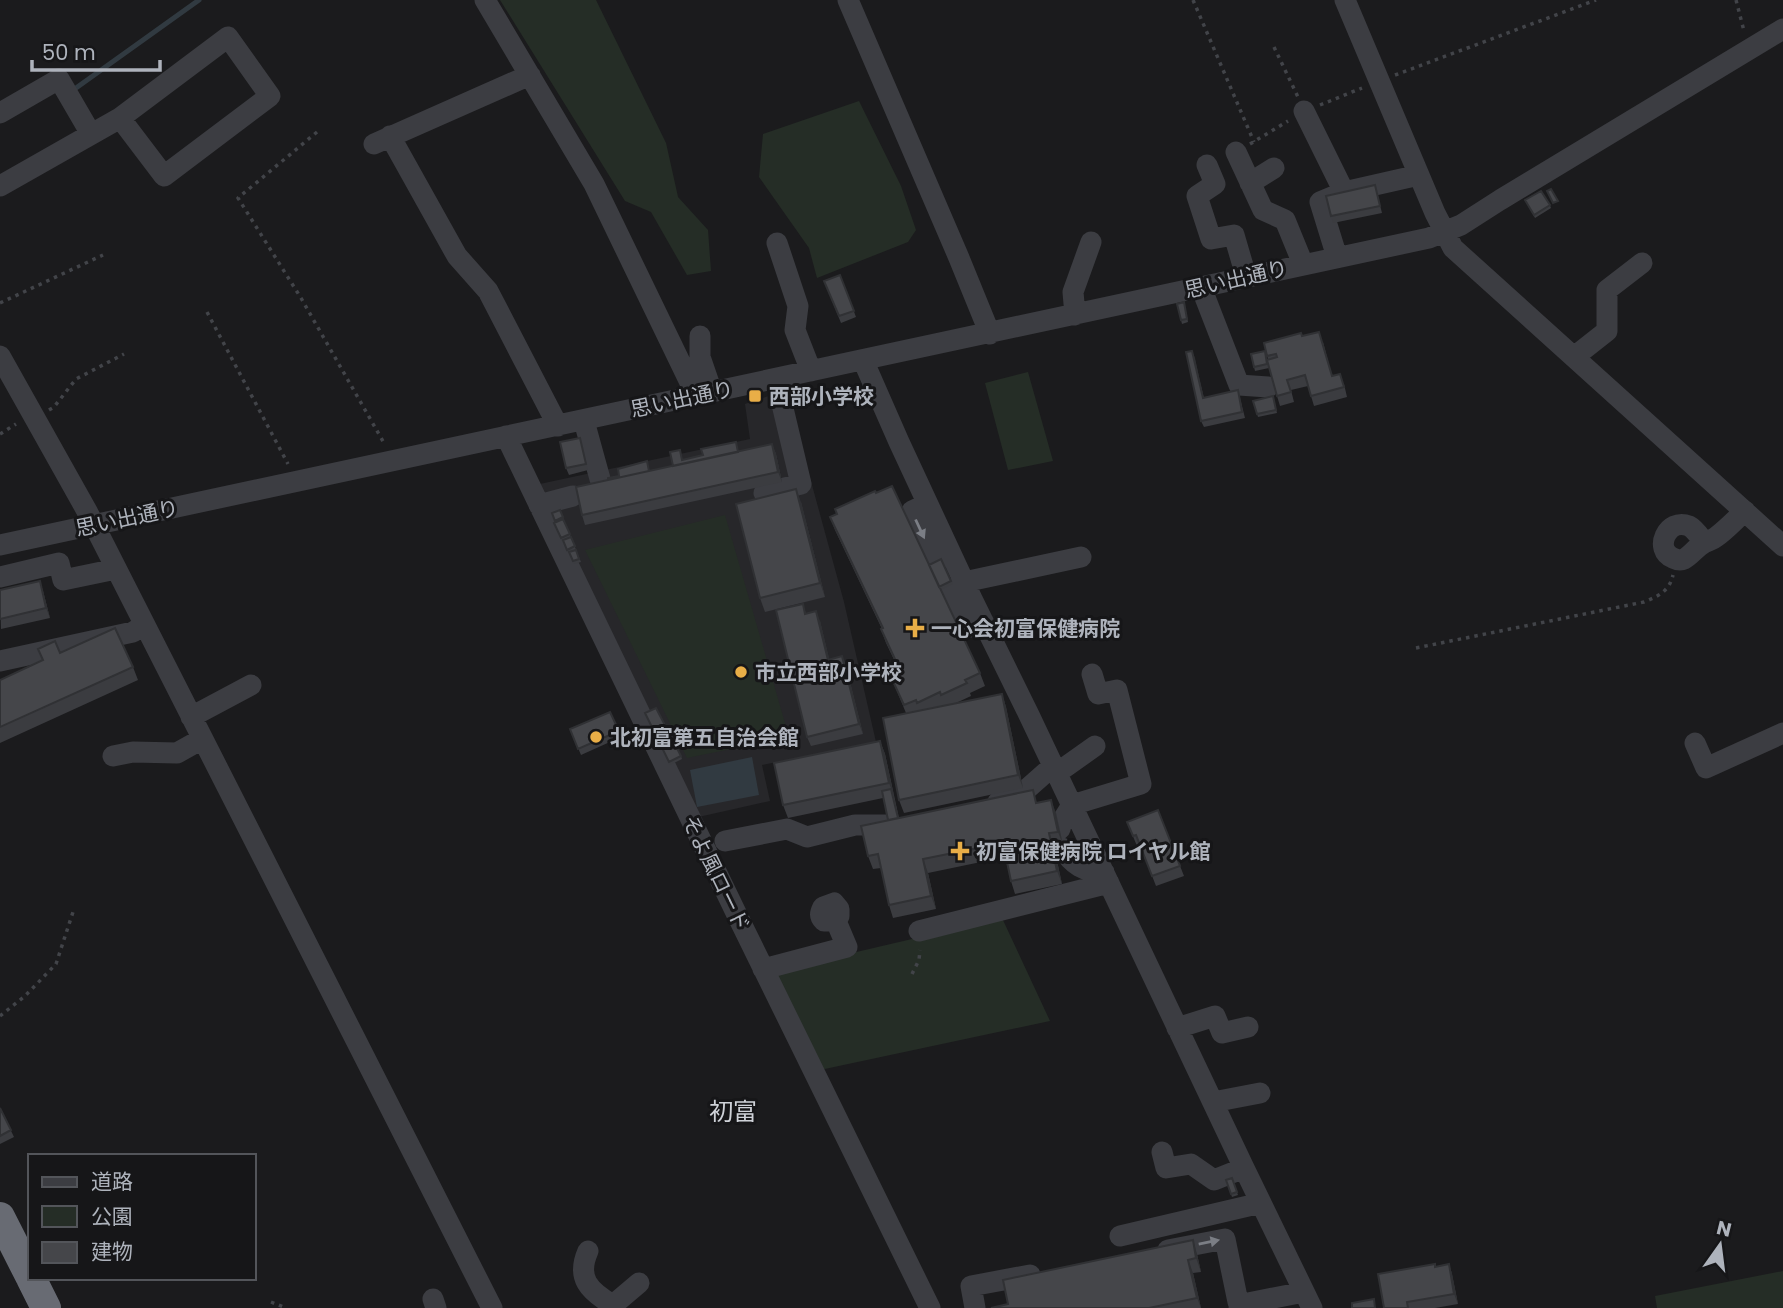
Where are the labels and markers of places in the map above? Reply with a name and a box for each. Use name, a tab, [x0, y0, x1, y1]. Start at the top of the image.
place label: 西部小学校	[769, 382, 874, 411]
marker: 西部小学校	[747, 388, 763, 404]
place label: 一心会初富保健病院	[931, 614, 1120, 643]
marker: 一心会初富保健病院	[905, 618, 925, 638]
place label: 市立西部小学校	[755, 658, 902, 687]
marker: 市立西部小学校	[733, 664, 749, 680]
place label: 北初富第五自治会館	[610, 723, 799, 752]
marker: 北初富第五自治会館	[588, 729, 604, 745]
place label: 初富保健病院 ロイヤル館	[976, 837, 1211, 866]
marker: 初富保健病院 ロイヤル館	[950, 841, 970, 861]

